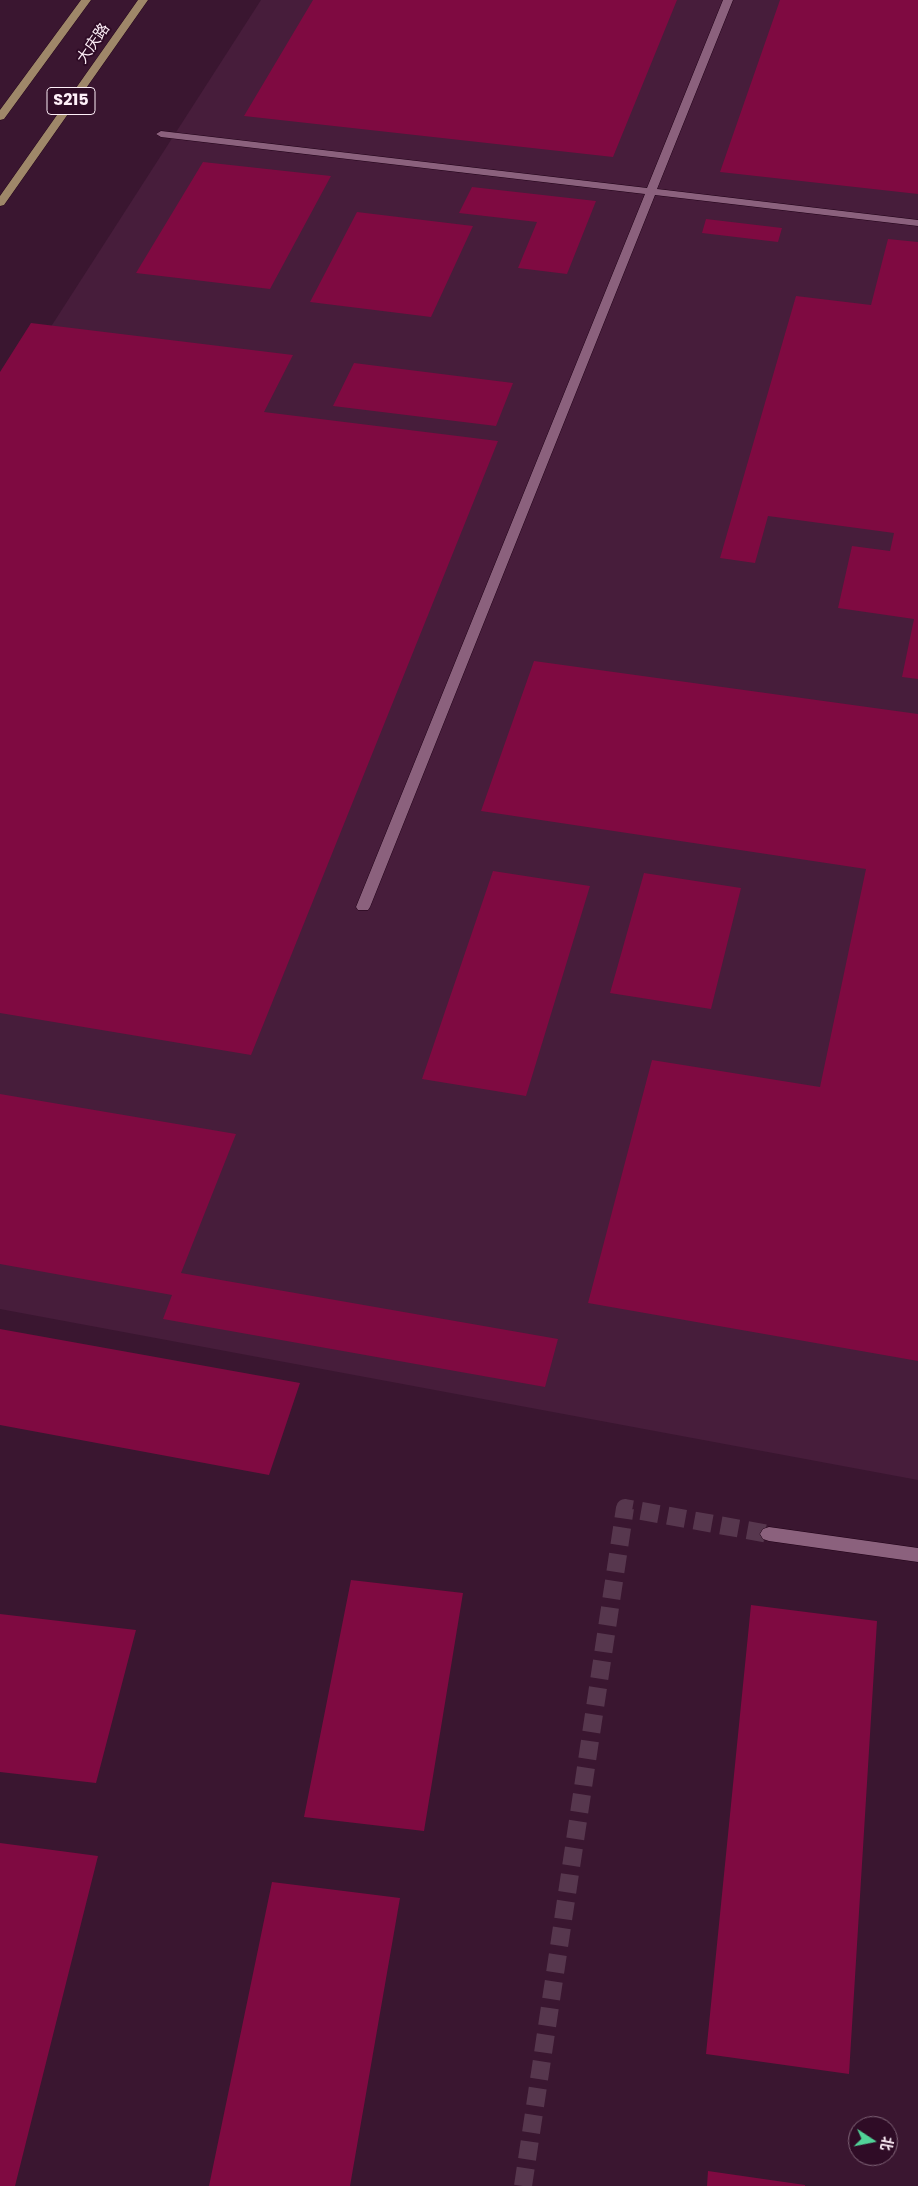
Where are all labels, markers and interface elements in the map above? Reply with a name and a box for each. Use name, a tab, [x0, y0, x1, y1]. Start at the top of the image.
street label: 大庆路	[74, 20, 114, 68]
road number: S215	[47, 88, 95, 114]
north arrow	[848, 2116, 898, 2166]
text: 北	[876, 2135, 898, 2152]

